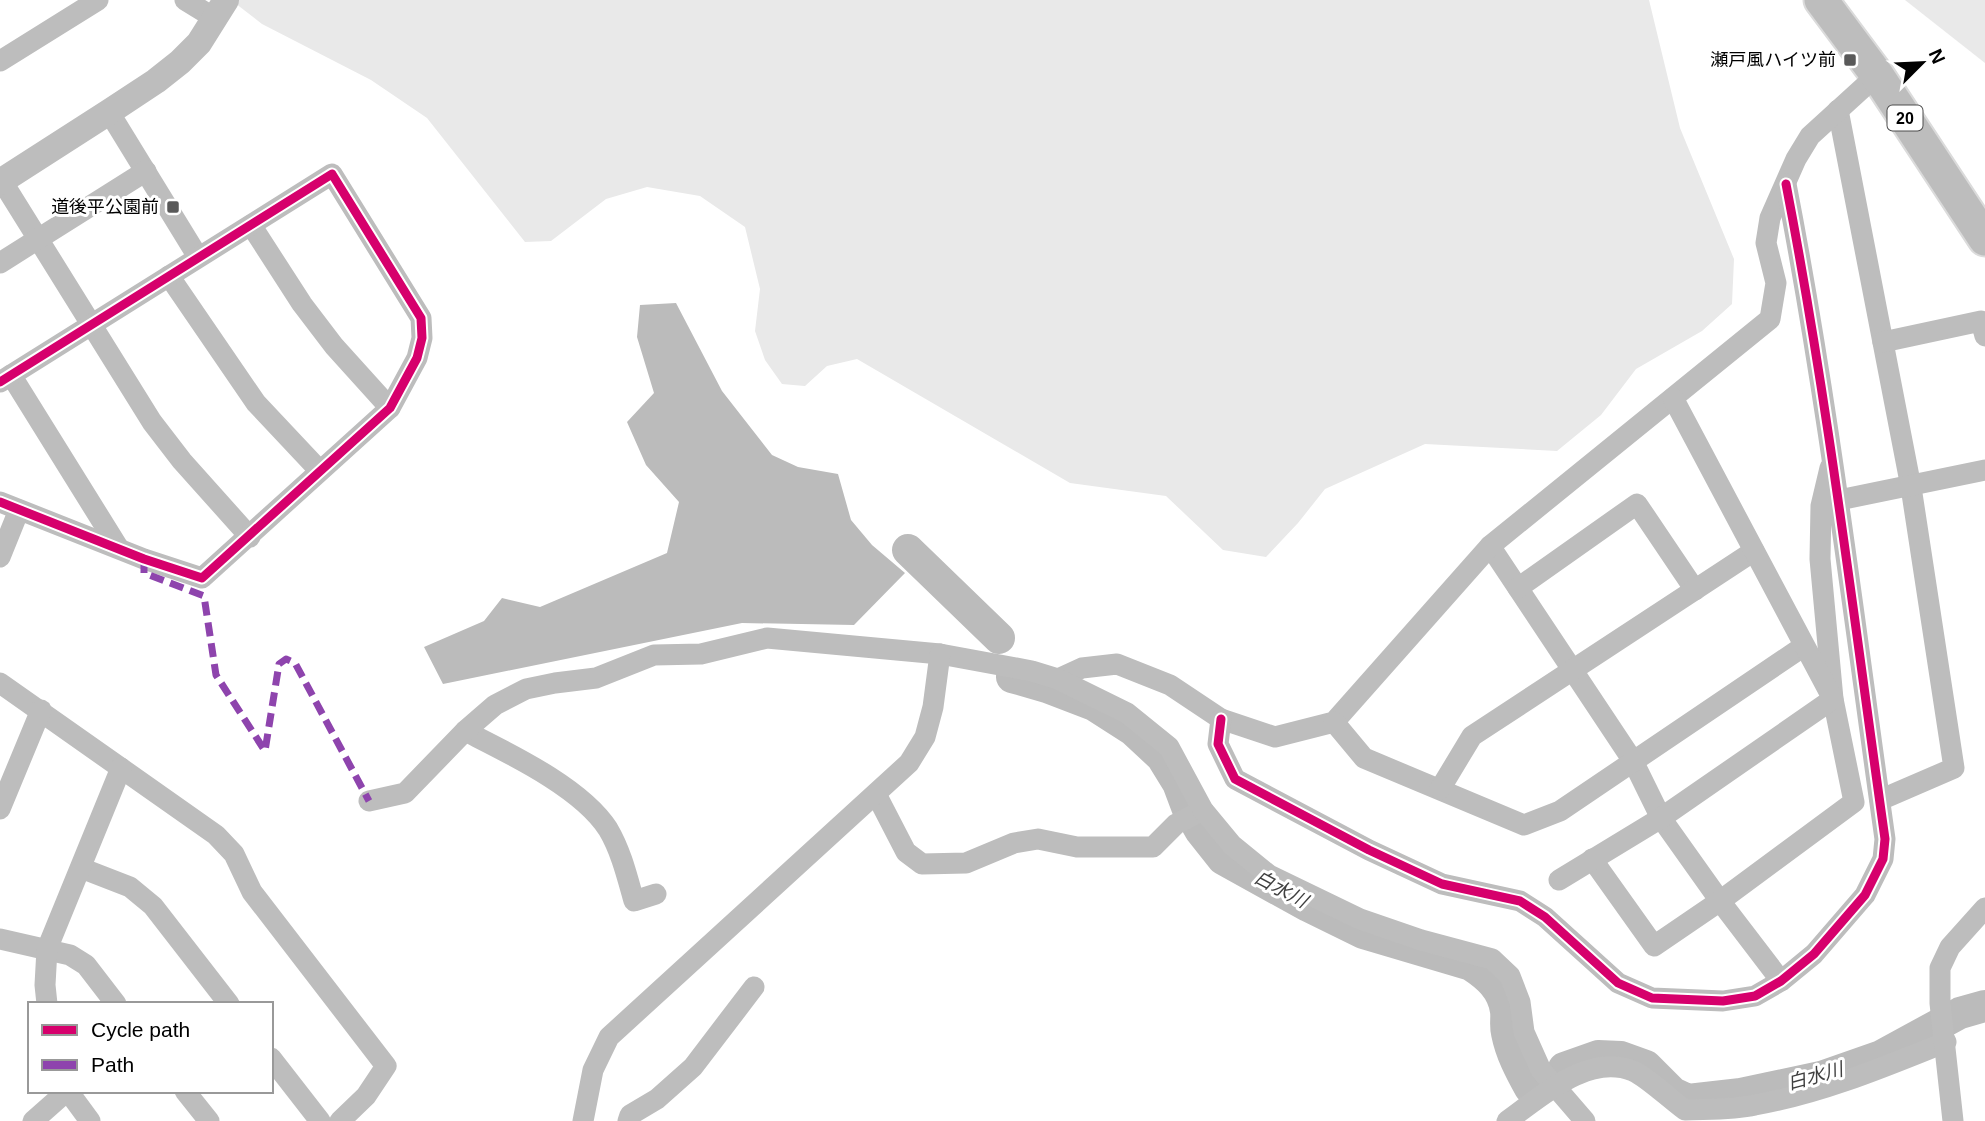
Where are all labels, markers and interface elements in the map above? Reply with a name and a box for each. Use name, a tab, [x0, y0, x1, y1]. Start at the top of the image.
north arrow	[1887, 28, 1957, 98]
text: N	[1925, 46, 1949, 67]
place label: 瀬戸風ハイツ前	[1710, 50, 1836, 70]
marker: 瀬戸風ハイツ前	[1842, 52, 1858, 68]
road number: 20	[1888, 106, 1923, 130]
place label: 道後平公園前	[51, 197, 159, 217]
marker: 道後平公園前	[165, 199, 181, 215]
water label: 白水川	[1251, 866, 1313, 913]
legend	[28, 1002, 273, 1093]
text: Cycle path	[91, 1018, 190, 1041]
text: Path	[91, 1053, 134, 1076]
water label: 白水川	[1785, 1058, 1847, 1094]

